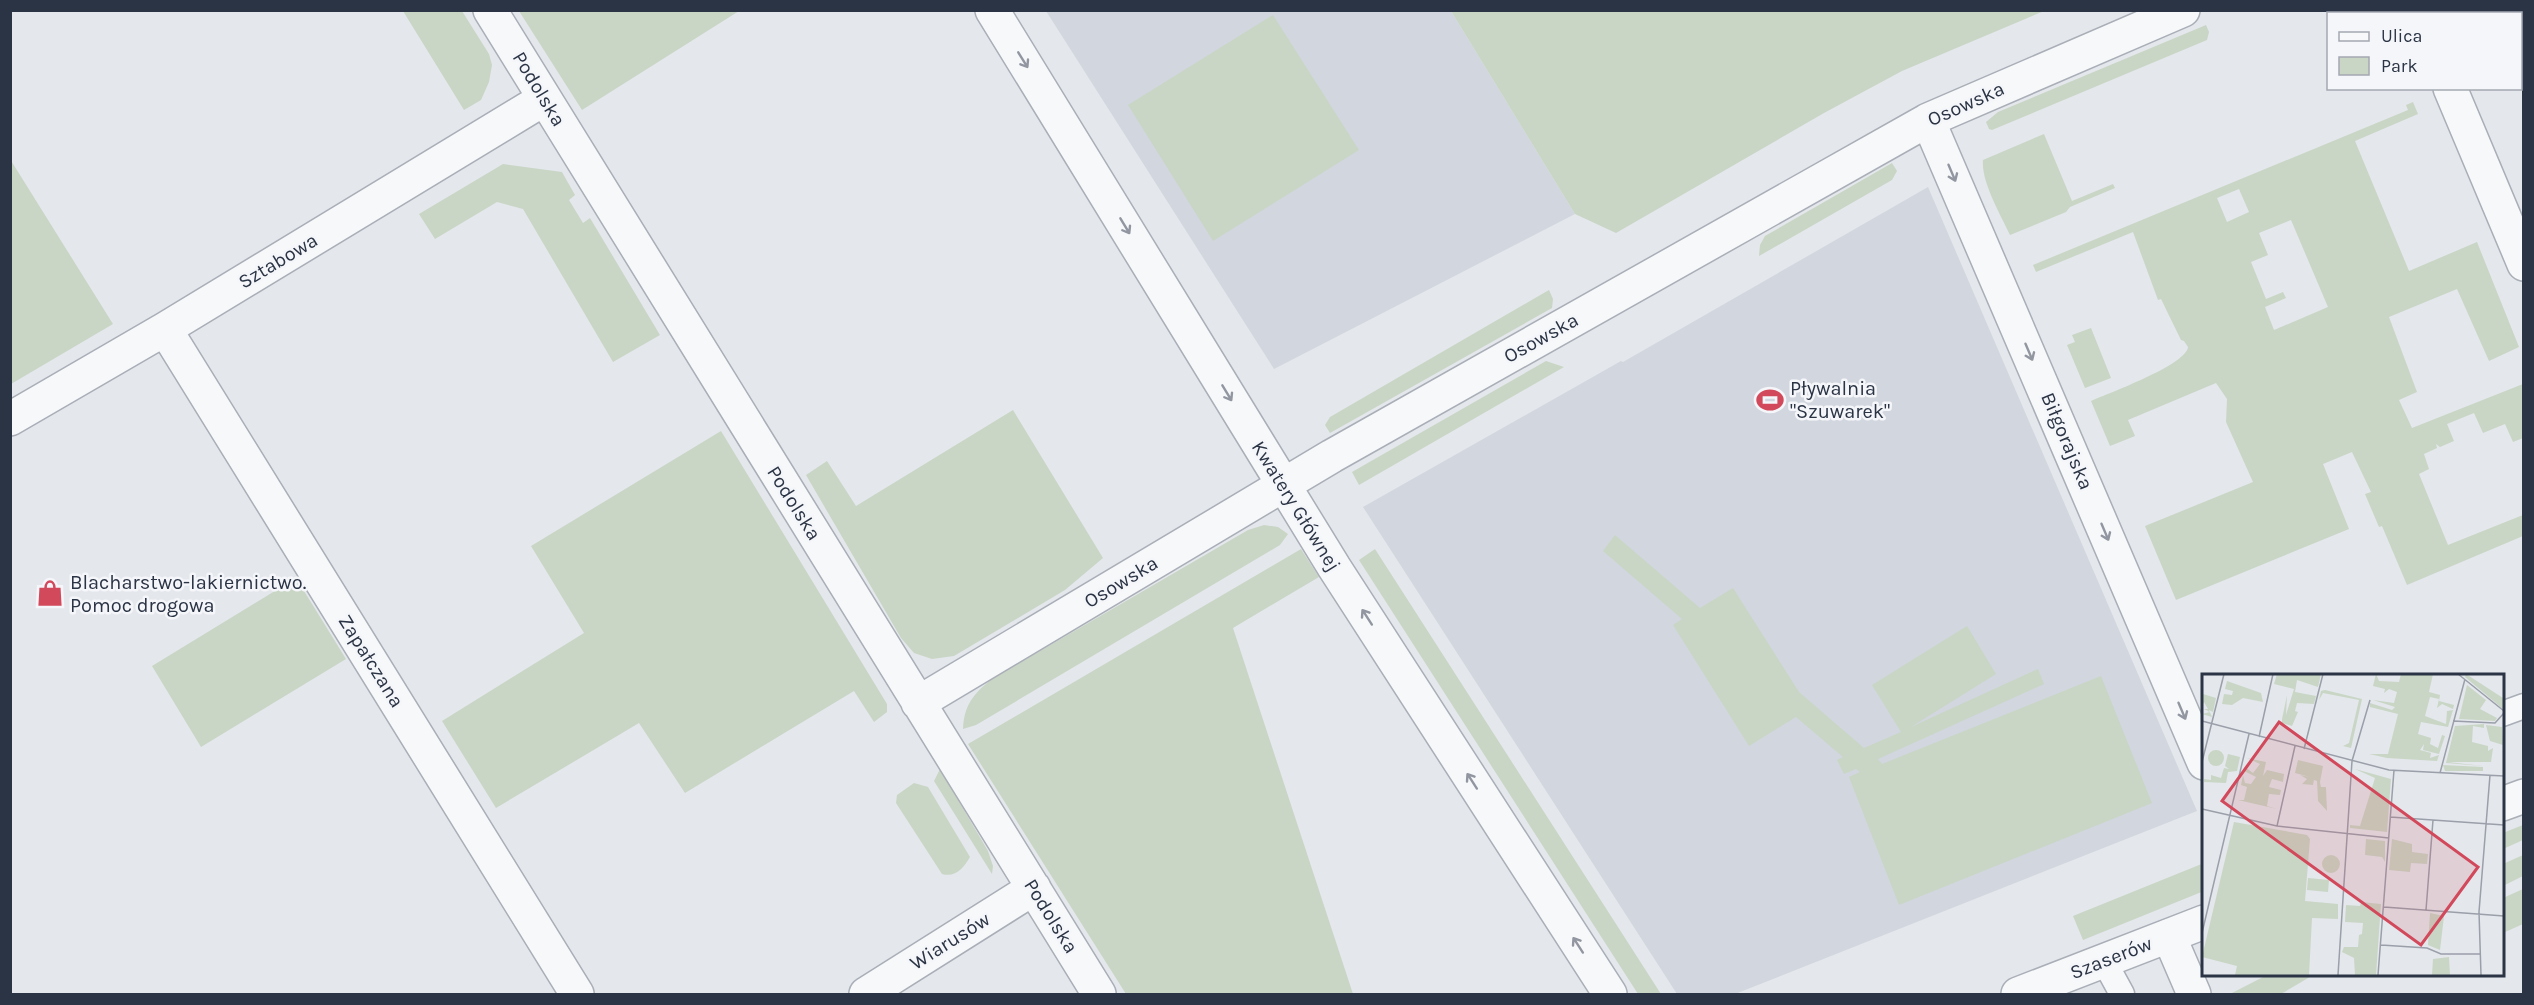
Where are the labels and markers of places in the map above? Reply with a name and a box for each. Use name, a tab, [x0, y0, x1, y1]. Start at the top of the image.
place label: Pływalnia "Szuwarek"	[1790, 377, 1890, 423]
sports icon: Pływalnia "Szuwarek"	[1755, 385, 1785, 415]
place label: Blacharstwo-lakiernictwo. Pomoc drogowa	[70, 571, 306, 617]
shop icon: Blacharstwo-lakiernictwo. Pomoc drogowa	[35, 578, 65, 608]

